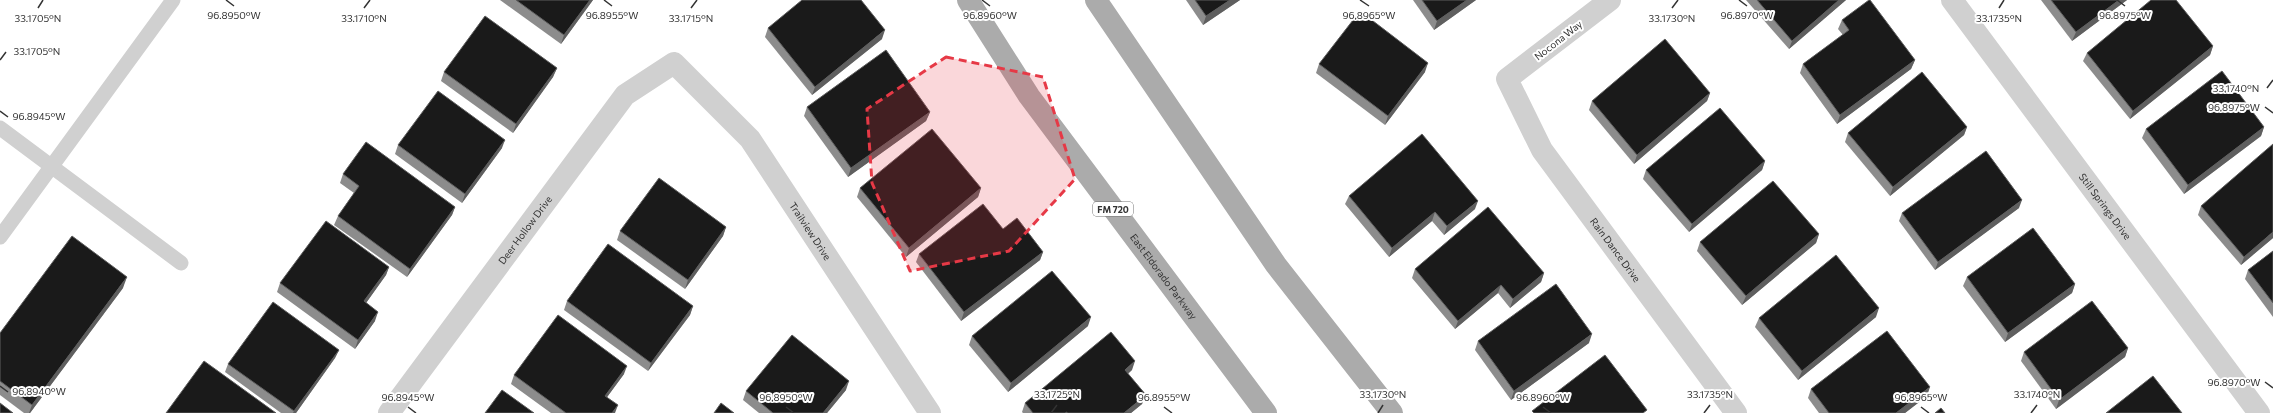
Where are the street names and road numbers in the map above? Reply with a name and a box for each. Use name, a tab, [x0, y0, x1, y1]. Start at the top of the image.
street label: Nocona Way	[1532, 18, 1584, 62]
street label: Still Springs Drive	[2077, 171, 2134, 242]
street label: Deer Hollow Drive	[496, 193, 554, 267]
street label: Trailview Drive	[787, 200, 834, 262]
road number: FM 720	[1093, 202, 1133, 216]
street label: Rain Dance Drive	[1588, 215, 1643, 284]
street label: East Eldorado Parkway	[1128, 231, 1200, 322]

